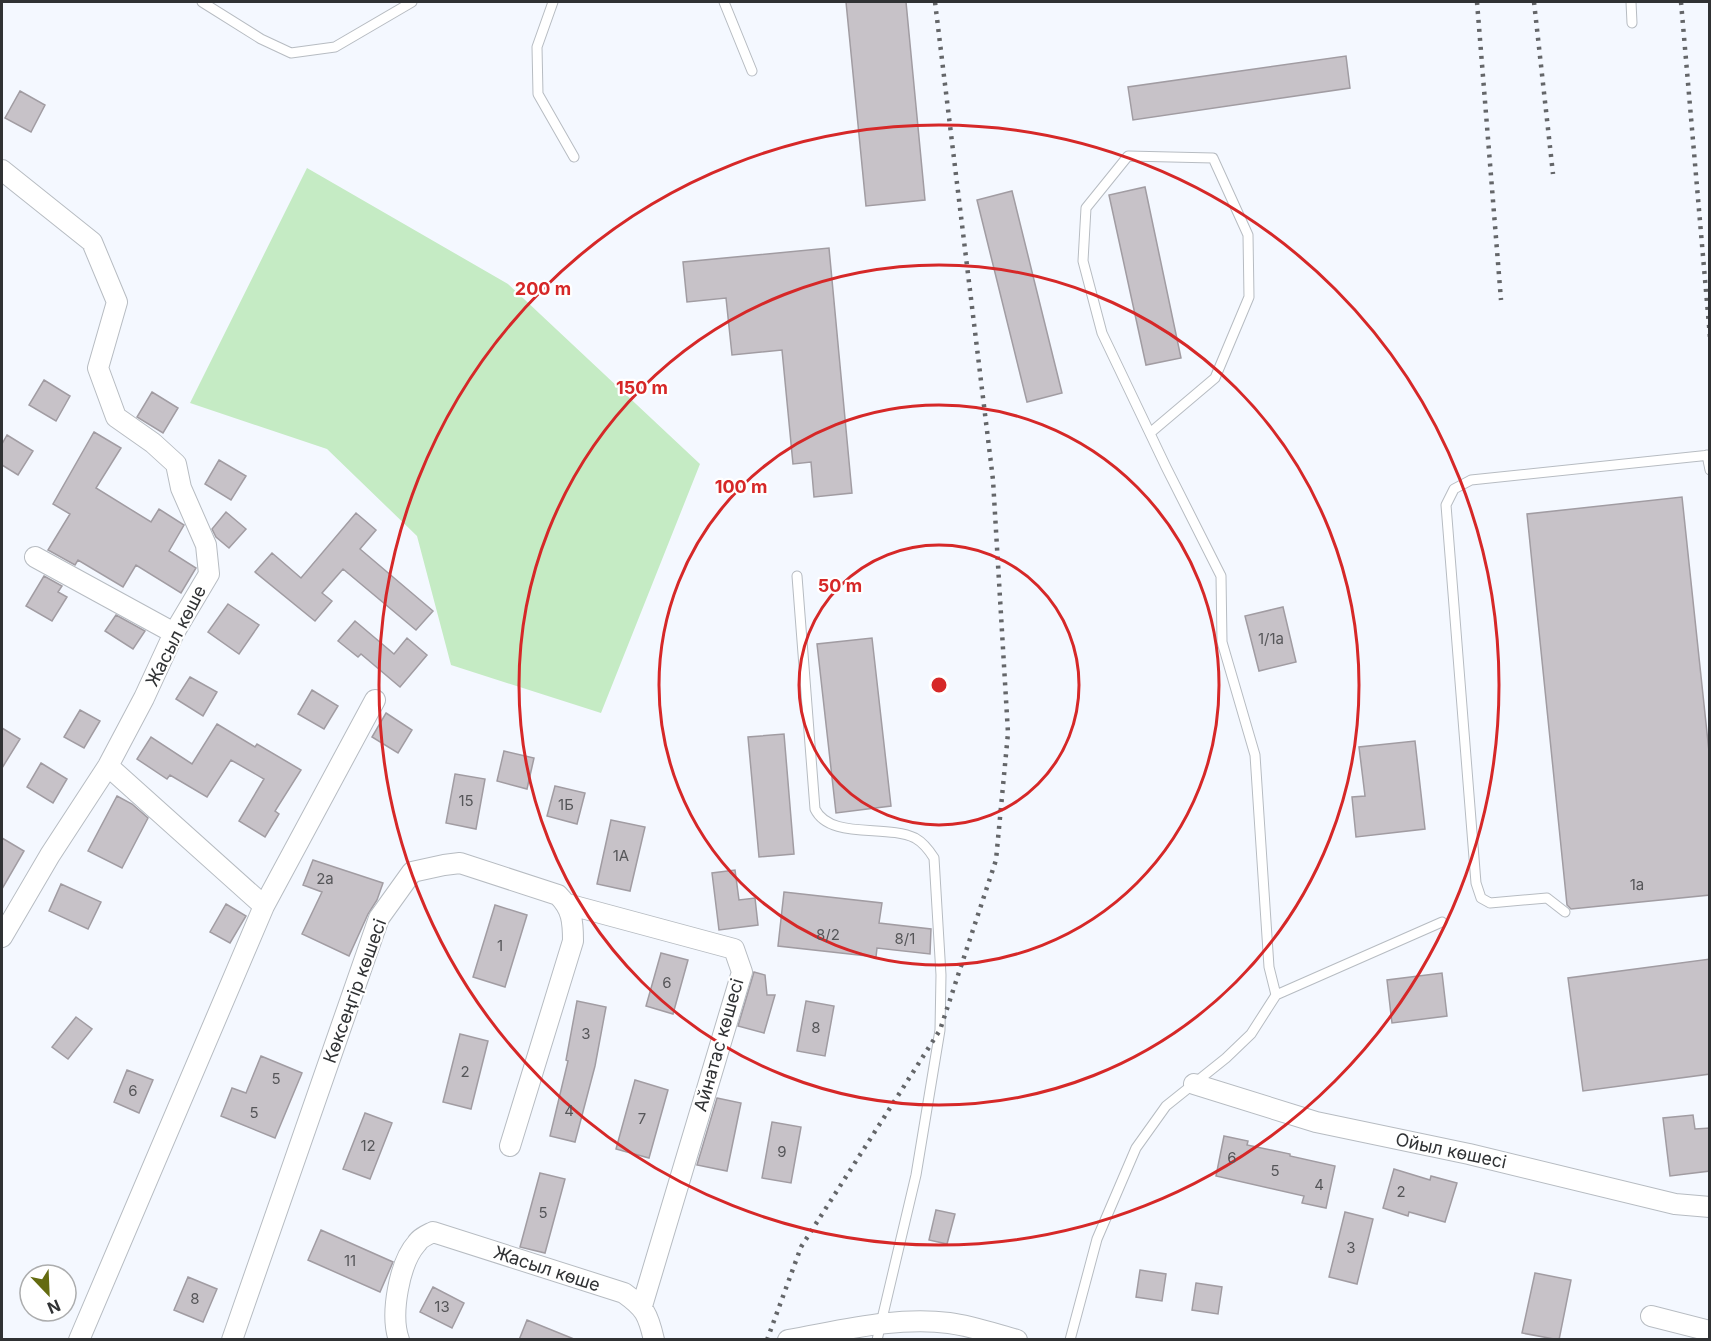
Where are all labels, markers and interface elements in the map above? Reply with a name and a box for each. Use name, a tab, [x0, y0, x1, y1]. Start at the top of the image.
text: 200 m	[515, 278, 571, 299]
text: 150 m	[616, 377, 668, 398]
text: 100 m	[715, 476, 767, 497]
text: 50 m	[818, 575, 862, 596]
street label: Жасыл көше	[141, 582, 210, 690]
house number: 1/1а	[1258, 629, 1284, 648]
centre of rings	[929, 675, 949, 695]
house number: 15	[458, 791, 474, 810]
house number: 1Б	[558, 795, 574, 814]
house number: 1А	[613, 846, 629, 865]
house number: 2а	[316, 869, 334, 888]
house number: 1а	[1630, 875, 1644, 894]
street label: Көксеңгір көшесі	[319, 916, 390, 1066]
house number: 8/2	[816, 925, 840, 944]
house number: 8/1	[895, 929, 915, 948]
house number: 1	[497, 936, 503, 955]
house number: 6	[662, 973, 672, 992]
street label: Айнатас көшесі	[689, 976, 748, 1114]
house number: 8	[811, 1018, 821, 1037]
house number: 3	[581, 1024, 591, 1043]
house number: 2	[460, 1062, 470, 1081]
house number: 5	[271, 1069, 281, 1088]
house number: 6	[128, 1081, 138, 1100]
house number: 4	[564, 1101, 574, 1120]
house number: 5	[249, 1103, 259, 1122]
house number: 7	[638, 1109, 646, 1128]
street label: Ойыл көшесі	[1394, 1128, 1509, 1173]
house number: 12	[360, 1136, 376, 1155]
house number: 9	[777, 1142, 787, 1161]
house number: 6	[1227, 1148, 1237, 1167]
house number: 5	[1270, 1161, 1280, 1180]
house number: 4	[1314, 1175, 1324, 1194]
house number: 2	[1396, 1182, 1406, 1201]
house number: 5	[538, 1203, 548, 1222]
house number: 3	[1346, 1238, 1356, 1257]
street label: Жасыл көше	[491, 1241, 603, 1296]
house number: 11	[344, 1251, 356, 1270]
north arrow	[18, 1263, 78, 1323]
house number: 8	[190, 1289, 200, 1308]
text: N	[44, 1295, 63, 1318]
house number: 13	[434, 1297, 450, 1316]

